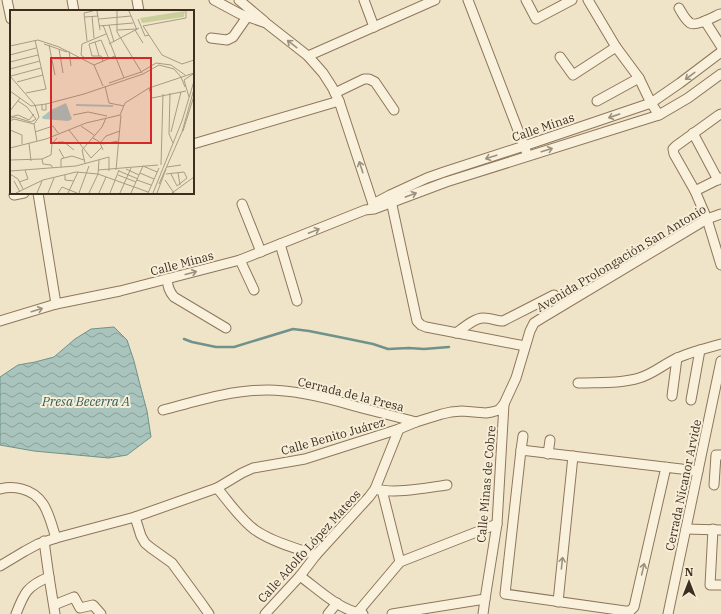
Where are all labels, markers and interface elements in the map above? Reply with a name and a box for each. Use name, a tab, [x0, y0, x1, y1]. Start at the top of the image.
inset map	[10, 10, 194, 194]
one-way arrow	[287, 39, 298, 48]
one-way arrow	[684, 72, 695, 80]
street label: Calle Minas	[510, 109, 576, 145]
one-way arrow	[608, 112, 620, 120]
one-way arrow	[541, 146, 554, 153]
one-way arrow	[484, 154, 497, 161]
one-way arrow	[356, 161, 364, 173]
one-way arrow	[404, 190, 416, 198]
street label: Avenida Prolongación San Antonio	[533, 201, 709, 315]
one-way arrow	[307, 226, 319, 234]
street label: Calle Minas	[149, 247, 215, 279]
one-way arrow	[184, 269, 197, 276]
one-way arrow	[31, 306, 44, 313]
street label: Cerrada de la Presa	[296, 374, 406, 415]
water label: Presa Becerra A	[41, 393, 130, 410]
street label: Calle Benito Juárez	[279, 414, 387, 458]
street label: Cerrada Nicanor Arvide	[662, 418, 704, 552]
street label: Calle Minas de Cobre	[473, 425, 499, 543]
street label: Calle Adolfo López Mateos	[254, 486, 364, 606]
one-way arrow	[558, 557, 566, 570]
north arrow	[669, 562, 709, 602]
one-way arrow	[639, 563, 647, 576]
text: N	[685, 565, 694, 579]

